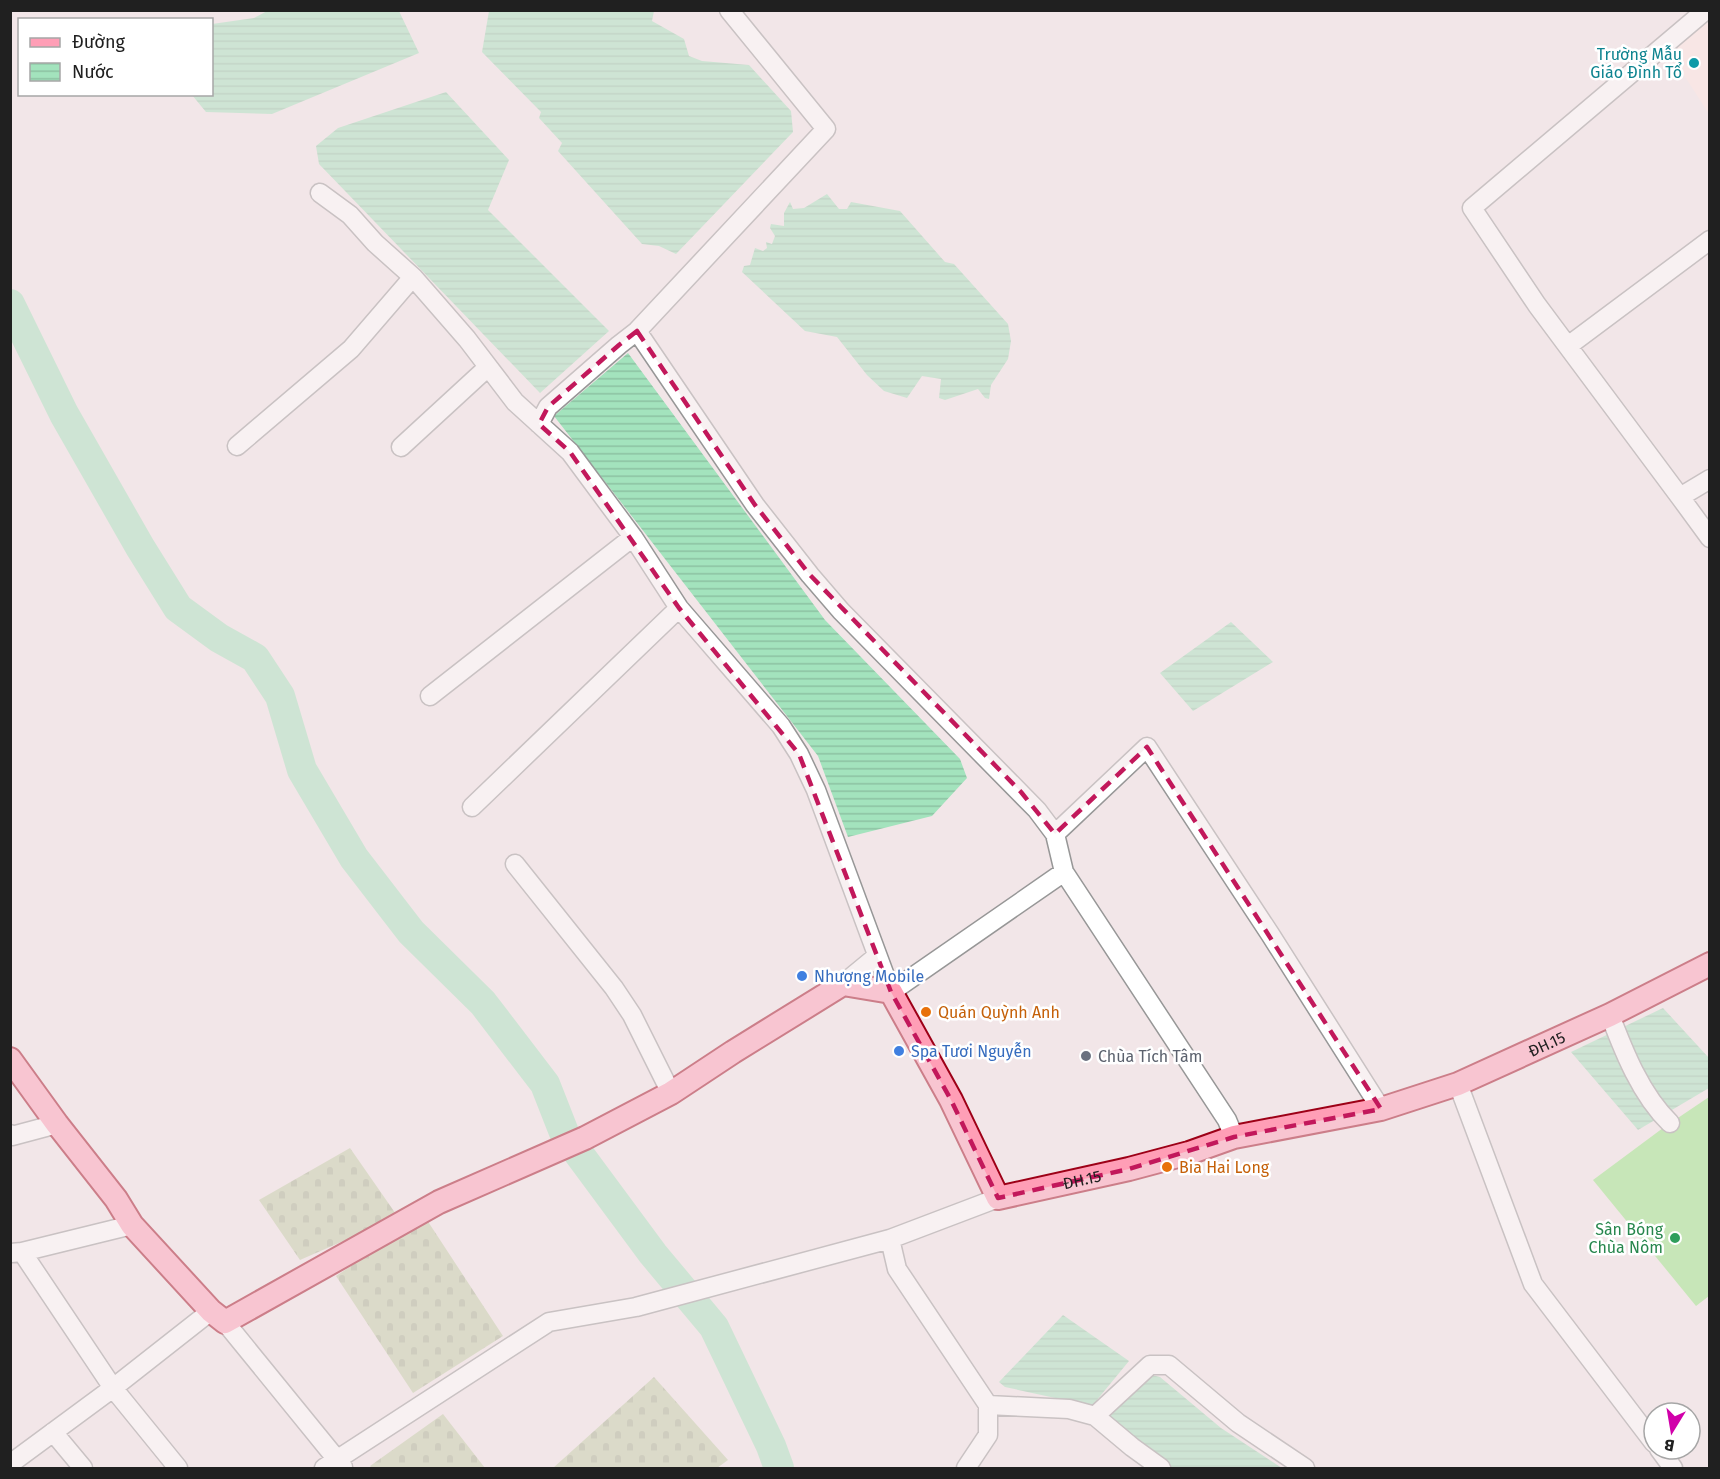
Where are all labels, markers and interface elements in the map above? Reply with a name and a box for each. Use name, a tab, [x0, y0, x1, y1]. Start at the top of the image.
legend	[18, 18, 213, 96]
text: Đường	[72, 31, 126, 53]
place label: Trường Mẫu Giáo Đình Tổ	[1590, 45, 1682, 82]
marker: Trường Mẫu Giáo Đình Tổ	[1687, 56, 1701, 70]
text: Nước	[72, 61, 114, 83]
place label: Nhượng Mobile	[814, 967, 924, 986]
marker: Nhượng Mobile	[795, 969, 809, 983]
place label: Quán Quỳnh Anh	[938, 1003, 1060, 1022]
marker: Quán Quỳnh Anh	[919, 1005, 933, 1019]
street label: ĐH.15	[1525, 1027, 1568, 1060]
place label: Spa Tươi Nguyễn	[911, 1042, 1032, 1061]
marker: Spa Tươi Nguyễn	[892, 1044, 906, 1058]
place label: Chùa Tích Tâm	[1098, 1047, 1202, 1066]
marker: Chùa Tích Tâm	[1079, 1049, 1093, 1063]
place label: Bia Hai Long	[1179, 1158, 1270, 1177]
marker: Bia Hai Long	[1160, 1160, 1174, 1174]
street label: ĐH.15	[1061, 1166, 1103, 1193]
place label: Sân Bóng Chùa Nôm	[1589, 1220, 1664, 1257]
marker: Sân Bóng Chùa Nôm	[1668, 1231, 1682, 1245]
north arrow	[1642, 1401, 1702, 1461]
text: B	[1662, 1435, 1676, 1456]

